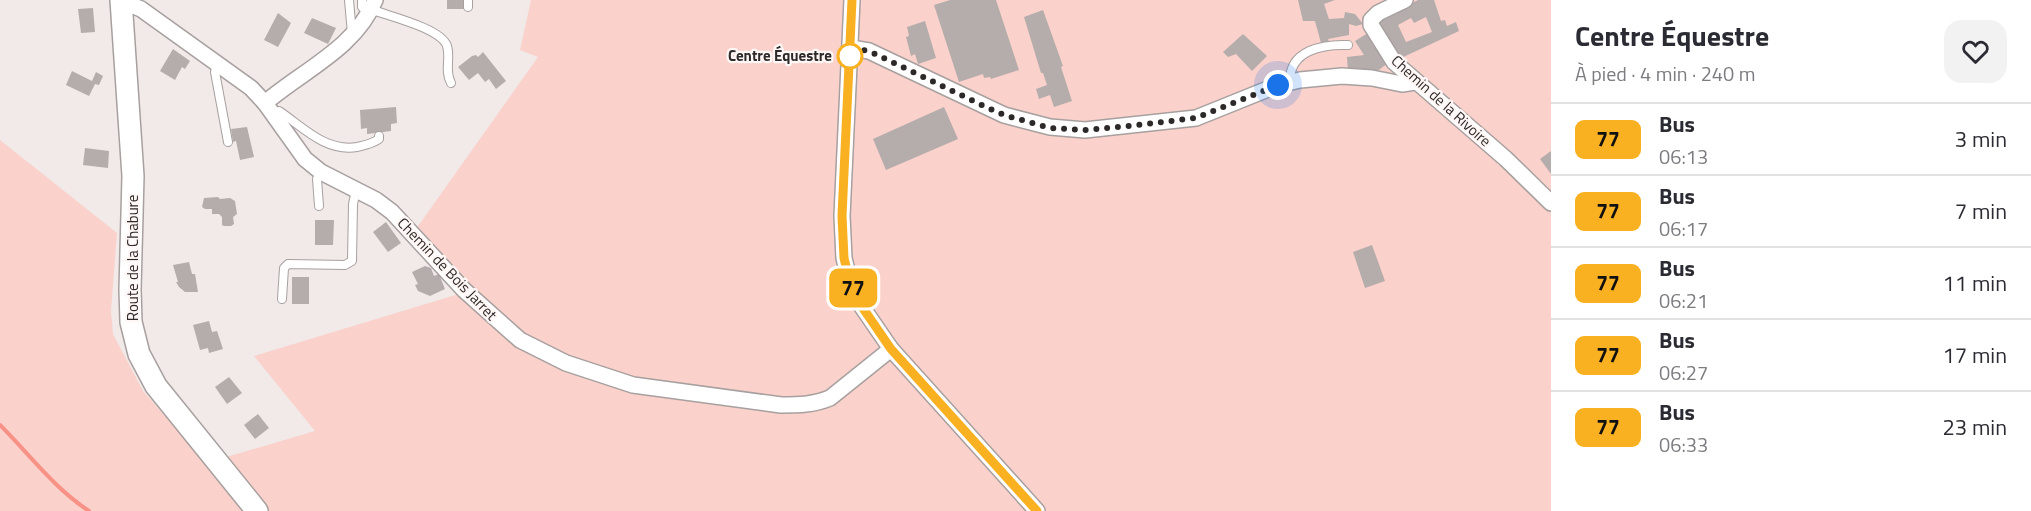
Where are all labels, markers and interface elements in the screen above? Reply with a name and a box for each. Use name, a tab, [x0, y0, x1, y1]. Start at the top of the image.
text: Centre Équestre	[1575, 14, 1769, 57]
button: heart	[1944, 20, 2007, 83]
marker: Centre Équestre	[837, 43, 863, 69]
place label: Centre Équestre	[728, 44, 832, 67]
street label: Chemin de la Rivoire	[1386, 49, 1496, 152]
text: À pied · 4 min · 240 m	[1575, 58, 1755, 89]
your location	[1263, 70, 1293, 100]
text: Bus	[1659, 107, 1695, 141]
text: 3 min	[1955, 122, 2007, 156]
text: 77	[1596, 123, 1620, 155]
text: 06:13	[1659, 141, 1708, 172]
text: Bus	[1659, 179, 1695, 213]
text: 7 min	[1955, 194, 2007, 228]
street label: Route de la Chabure	[121, 195, 144, 321]
text: 77	[1596, 195, 1620, 227]
street label: Chemin de Bois Jarret	[392, 212, 503, 326]
text: 06:17	[1659, 213, 1708, 244]
text: Bus	[1659, 251, 1695, 285]
text: 11 min	[1942, 266, 2007, 300]
text: 77	[1596, 267, 1620, 299]
line badge: 77	[826, 268, 880, 308]
text: 77	[841, 272, 865, 304]
text: 06:21	[1659, 285, 1708, 316]
text: Bus	[1659, 323, 1695, 357]
text: 17 min	[1942, 338, 2007, 372]
text: 77	[1596, 339, 1620, 371]
text: 06:27	[1659, 357, 1708, 388]
text: Bus	[1659, 395, 1695, 429]
text: 23 min	[1942, 410, 2007, 444]
text: 77	[1596, 411, 1620, 443]
text: 06:33	[1659, 429, 1708, 460]

